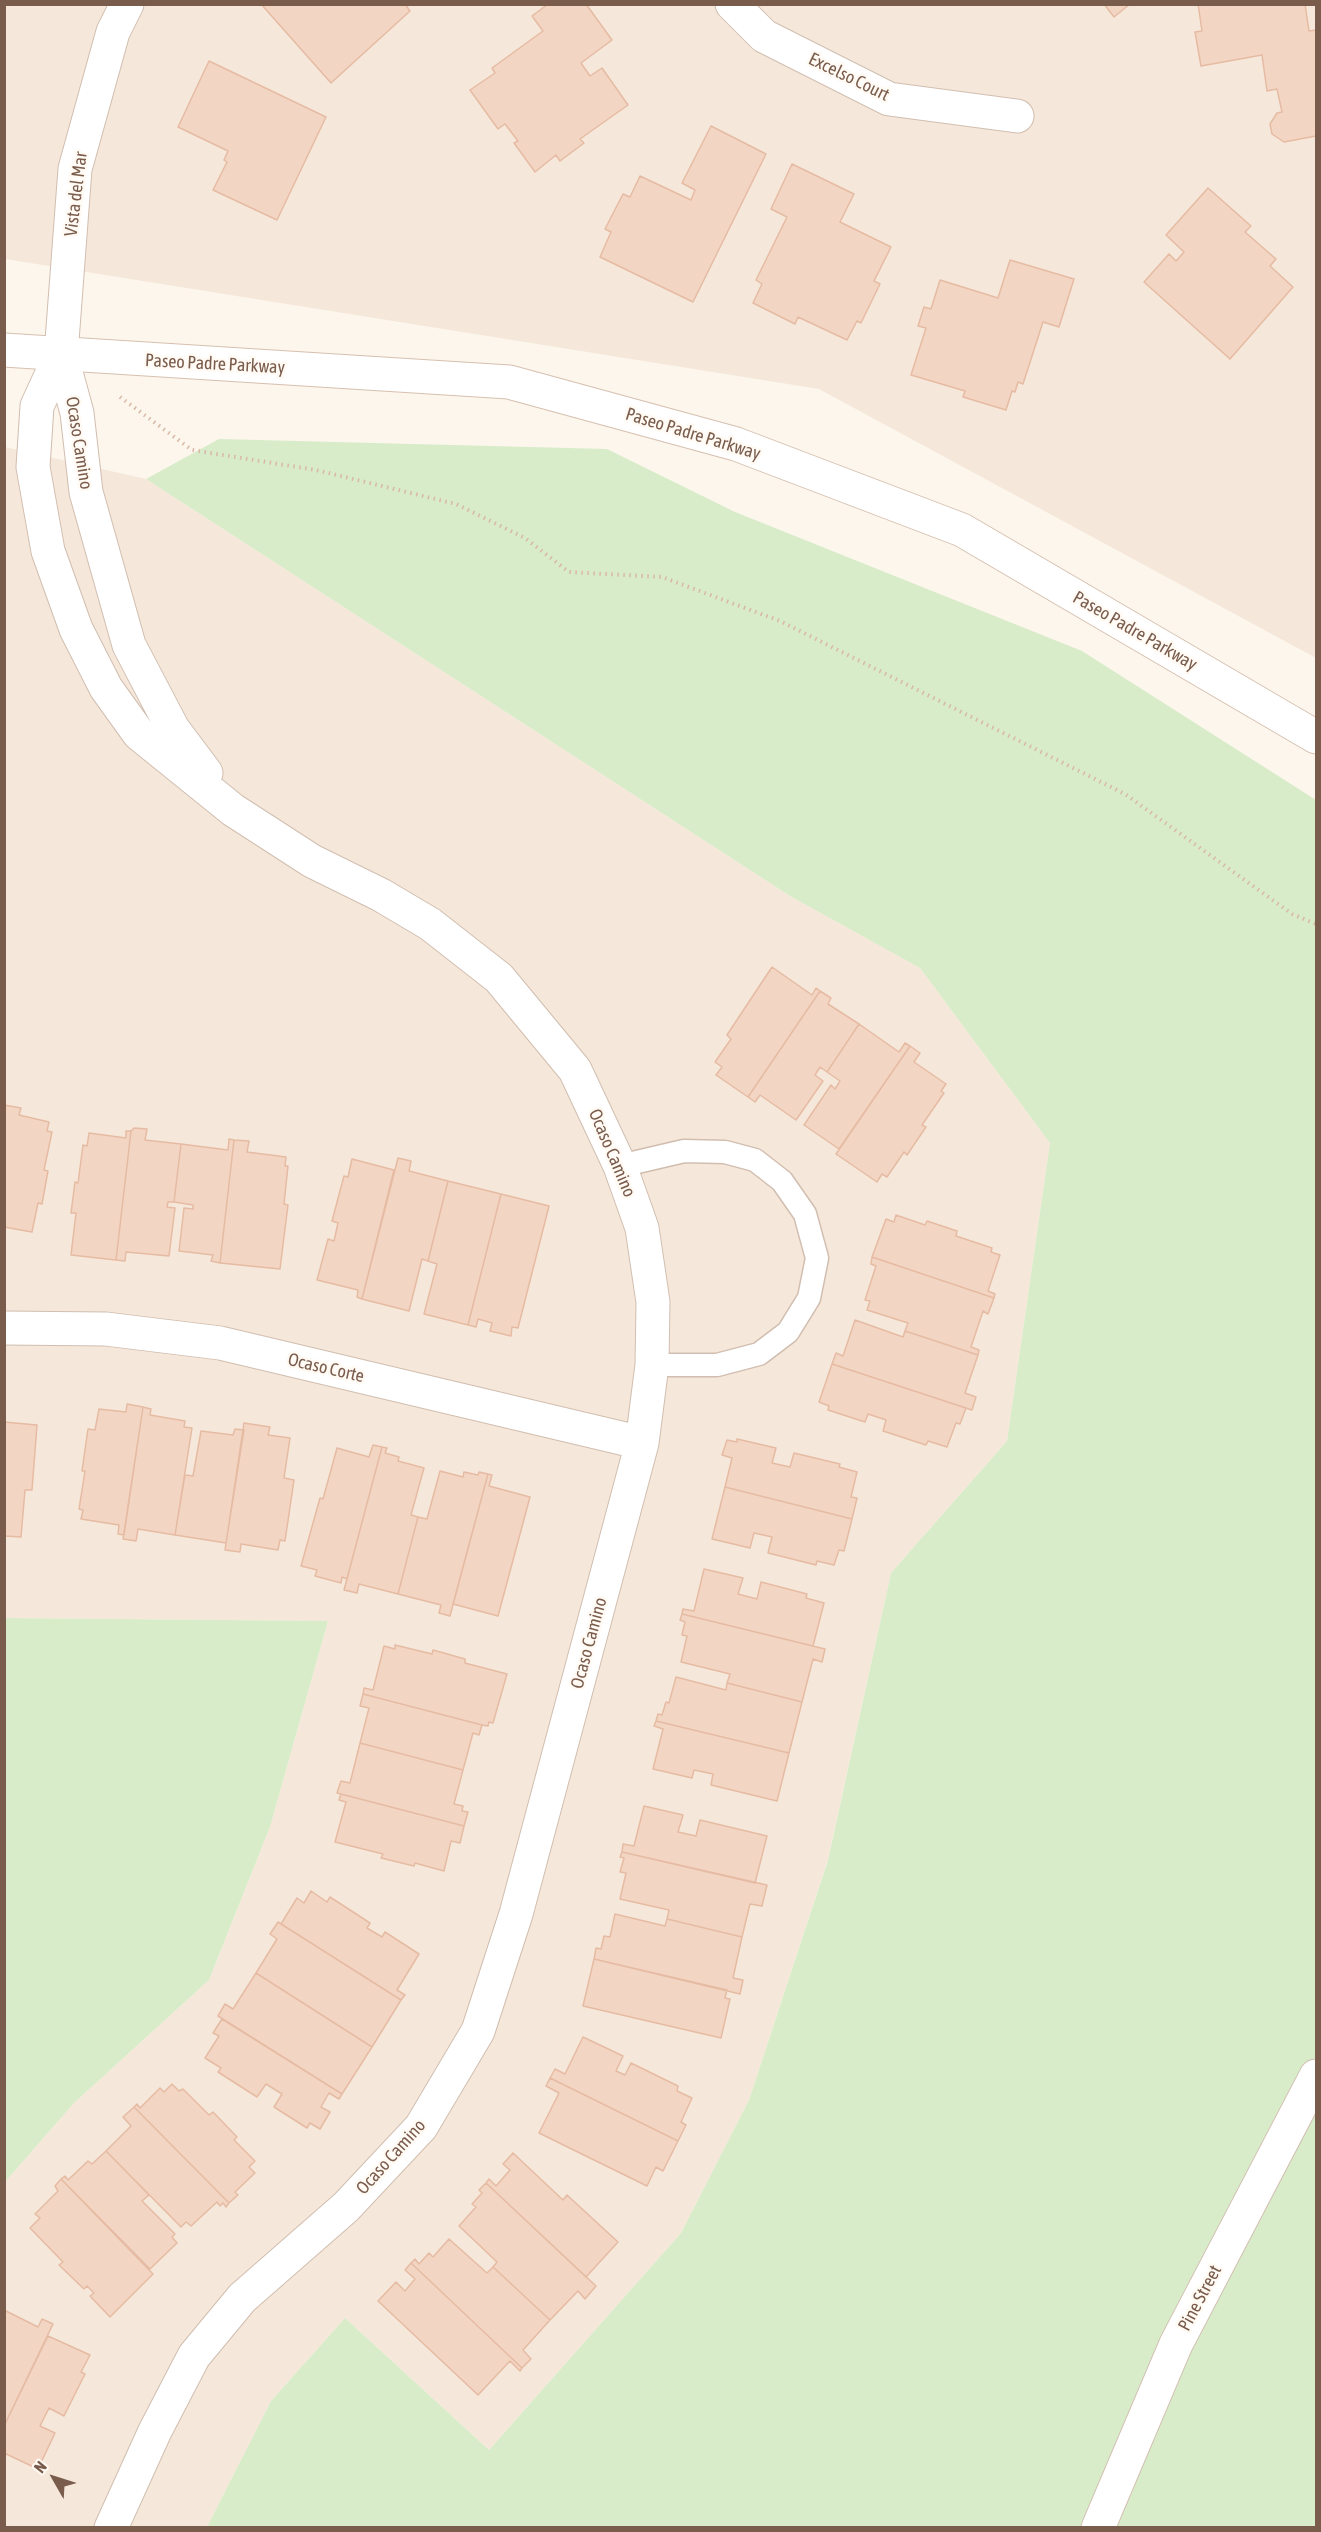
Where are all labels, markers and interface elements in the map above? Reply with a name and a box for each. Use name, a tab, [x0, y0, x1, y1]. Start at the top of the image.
street label: Excelso Court	[805, 48, 893, 106]
street label: Vista del Mar	[60, 150, 92, 238]
street label: Paseo Padre Parkway	[145, 350, 285, 378]
street label: Ocaso Camino	[61, 395, 97, 491]
street label: Paseo Padre Parkway	[623, 403, 763, 465]
street label: Paseo Padre Parkway	[1069, 587, 1201, 675]
street label: Ocaso Camino	[584, 1106, 640, 1200]
street label: Ocaso Corte	[286, 1349, 366, 1387]
street label: Ocaso Camino	[566, 1595, 612, 1691]
street label: Ocaso Camino	[352, 2115, 430, 2199]
street label: Pine Street	[1174, 2261, 1226, 2335]
north arrow	[24, 2448, 84, 2508]
text: N	[30, 2457, 50, 2476]

